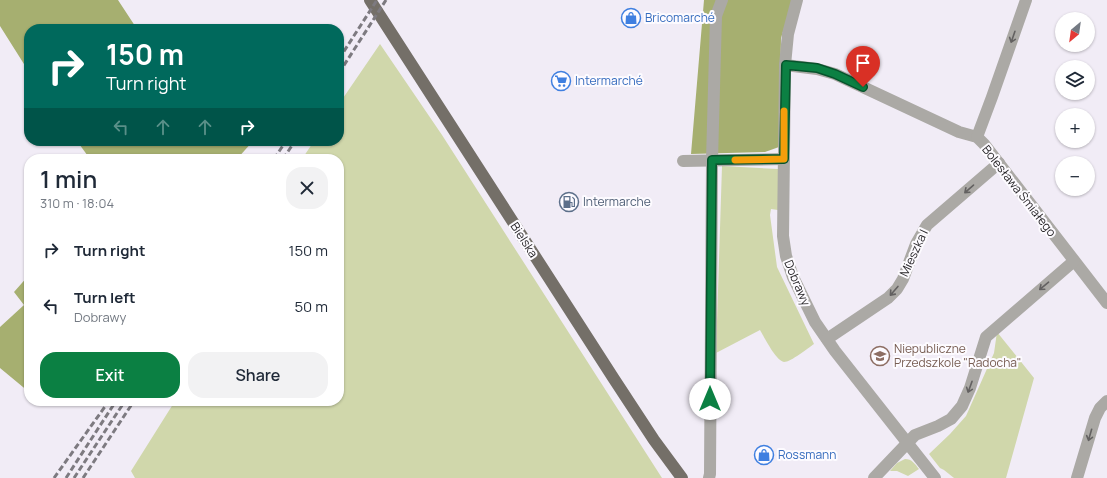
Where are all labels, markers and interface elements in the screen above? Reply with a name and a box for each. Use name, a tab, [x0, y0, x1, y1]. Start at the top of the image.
shop icon: Bricomarché	[620, 7, 642, 29]
place label: Bricomarché	[645, 9, 715, 26]
north arrow	[1055, 12, 1095, 52]
map controls	[1055, 12, 1095, 196]
one-way arrow	[1009, 30, 1017, 42]
text: 150 m	[106, 35, 184, 73]
icon: right	[40, 40, 92, 92]
pin	[846, 46, 880, 87]
icon: arrive	[852, 52, 874, 74]
button: layers	[1055, 60, 1095, 100]
supermarket icon: Intermarché	[550, 70, 572, 92]
text: Turn right	[106, 71, 187, 95]
place label: Intermarché	[575, 72, 643, 89]
button: +	[1055, 108, 1095, 148]
icon: left	[110, 116, 132, 138]
icon: ahead	[152, 116, 174, 138]
icon: ahead	[194, 116, 216, 138]
icon: right	[236, 116, 258, 138]
street label: Bolesława Śmiałego	[978, 141, 1060, 240]
button: −	[1055, 156, 1095, 196]
text: 1 min	[40, 162, 97, 195]
button: close	[286, 167, 328, 209]
one-way arrow	[964, 184, 974, 193]
fuel station icon: Intermarche	[558, 191, 580, 213]
place label: Intermarche	[583, 193, 651, 210]
text: 310 m · 18:04	[40, 194, 114, 212]
street label: Bielska	[507, 219, 542, 261]
street label: Mieszka I	[895, 226, 932, 279]
icon: right	[40, 239, 62, 261]
text: Turn right	[74, 240, 145, 261]
text: 150 m	[289, 240, 328, 261]
street label: Dobrawy	[780, 257, 815, 309]
one-way arrow	[1039, 282, 1049, 291]
one-way arrow	[889, 286, 898, 296]
text: Turn left	[74, 287, 136, 308]
icon: left	[40, 295, 62, 317]
text: 50 m	[294, 296, 328, 317]
text: Dobrawy	[74, 308, 126, 326]
place label: Niepubliczne Przedszkole "Radocha"	[894, 340, 1021, 371]
school or university icon: Niepubliczne Przedszkole "Radocha"	[869, 345, 891, 367]
button: Exit	[40, 352, 180, 398]
button: Share	[188, 352, 328, 398]
position arrow	[689, 378, 731, 420]
one-way arrow	[965, 381, 973, 393]
one-way arrow	[1086, 428, 1093, 441]
shop icon: Rossmann	[753, 444, 775, 466]
place label: Rossmann	[778, 446, 836, 463]

